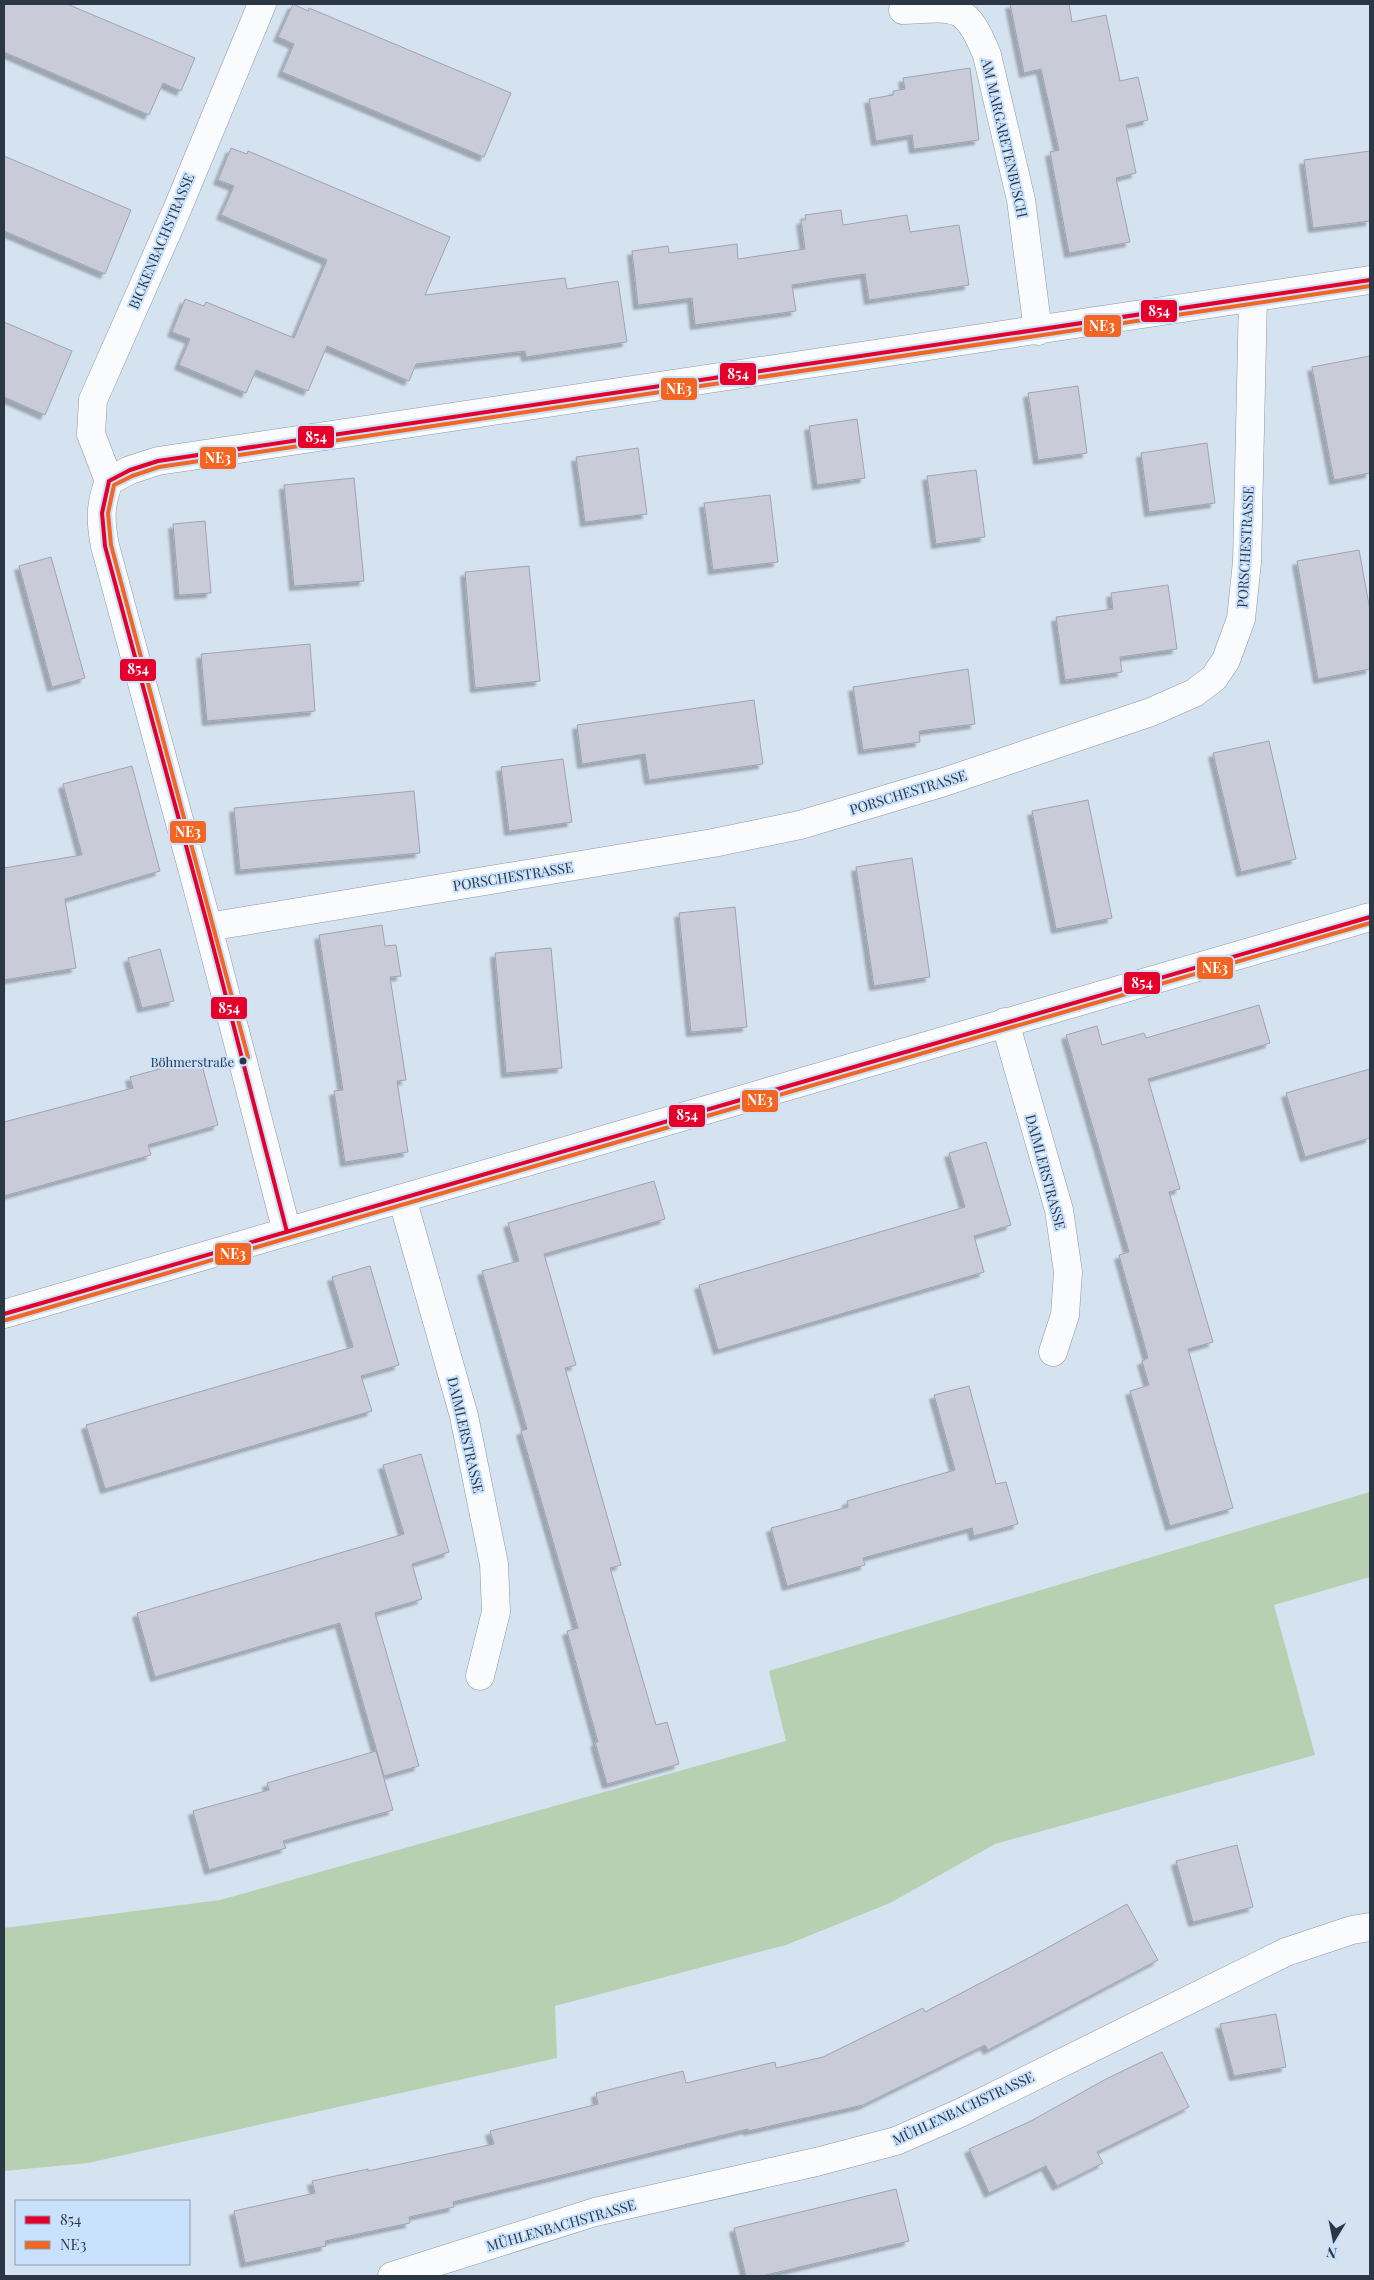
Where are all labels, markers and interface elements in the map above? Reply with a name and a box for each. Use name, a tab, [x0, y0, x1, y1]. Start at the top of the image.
street label: AM MARGARETENBUSCH	[977, 55, 1033, 220]
street label: BICKENBACHSTRASSE	[124, 170, 198, 312]
line badge: 854	[1140, 299, 1178, 323]
text: 854	[1148, 301, 1170, 320]
line badge: NE3	[1083, 314, 1122, 338]
text: NE3	[1089, 316, 1115, 335]
line badge: 854	[719, 362, 757, 386]
text: 854	[727, 364, 749, 383]
line badge: NE3	[660, 377, 698, 401]
text: NE3	[666, 379, 692, 398]
line badge: 854	[297, 425, 335, 449]
text: 854	[305, 427, 327, 446]
line badge: NE3	[199, 446, 237, 470]
text: NE3	[205, 448, 231, 467]
street label: PORSCHESTRASSE	[1232, 486, 1258, 608]
line badge: 854	[119, 658, 157, 682]
text: 854	[127, 659, 149, 678]
street label: PORSCHESTRASSE	[847, 765, 969, 819]
line badge: NE3	[169, 820, 207, 844]
text: NE3	[175, 822, 201, 841]
street label: PORSCHESTRASSE	[451, 857, 575, 895]
line badge: NE3	[1196, 956, 1234, 980]
text: NE3	[1202, 958, 1228, 977]
line badge: 854	[1123, 971, 1161, 995]
text: 854	[1131, 973, 1153, 992]
line badge: 854	[210, 996, 248, 1020]
text: 854	[218, 998, 240, 1017]
place label: Böhmerstraße	[151, 1053, 234, 1070]
marker: Böhmerstraße	[238, 1056, 248, 1066]
line badge: NE3	[741, 1089, 779, 1113]
text: NE3	[747, 1090, 773, 1109]
line badge: 854	[668, 1104, 706, 1128]
text: 854	[676, 1105, 698, 1124]
street label: DAIMLERSTRASSE	[1021, 1112, 1071, 1232]
line badge: NE3	[214, 1242, 252, 1266]
text: NE3	[220, 1244, 246, 1263]
street label: DAIMLERSTRASSE	[443, 1375, 489, 1495]
street label: MÜHLENBACHSTRASSE	[889, 2067, 1037, 2149]
street label: MÜHLENBACHSTRASSE	[484, 2195, 638, 2255]
legend	[15, 2200, 190, 2265]
text: 854	[60, 2209, 81, 2229]
north arrow	[1309, 2215, 1359, 2265]
text: NE3	[60, 2234, 87, 2254]
text: N	[1325, 2243, 1338, 2264]

